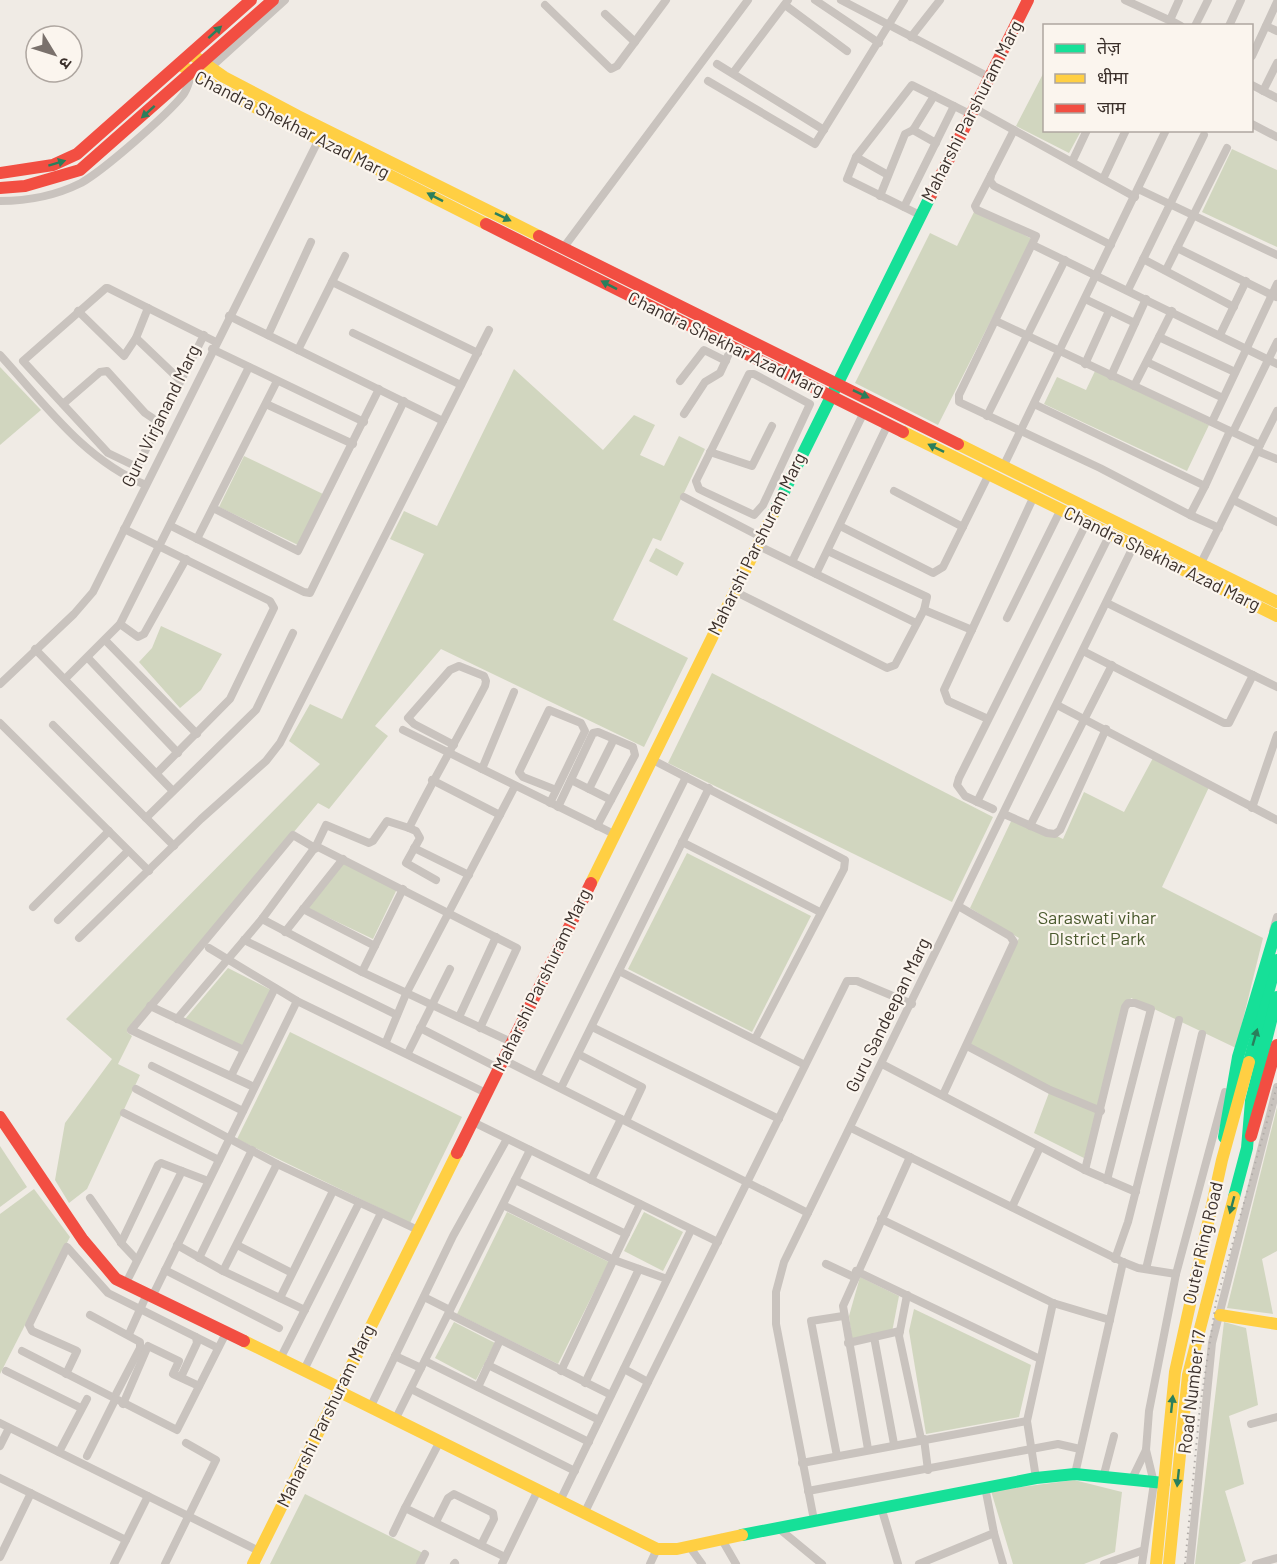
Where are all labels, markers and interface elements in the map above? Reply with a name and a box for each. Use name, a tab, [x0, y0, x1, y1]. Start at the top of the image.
street label: Maharshi Parshuram Marg	[916, 16, 1026, 205]
north arrow	[24, 24, 84, 84]
legend	[1043, 24, 1253, 132]
one-way arrow	[207, 26, 222, 39]
text: तेज़	[1097, 36, 1121, 58]
text: उ	[55, 54, 77, 74]
street label: Chandra Shekhar Azad Marg	[191, 65, 394, 183]
text: धीमा	[1097, 66, 1128, 88]
text: जाम	[1097, 96, 1127, 118]
one-way arrow	[141, 105, 156, 118]
one-way arrow	[48, 157, 66, 167]
one-way arrow	[426, 193, 443, 202]
one-way arrow	[495, 212, 512, 221]
one-way arrow	[600, 281, 617, 290]
street label: Chandra Shekhar Azad Marg	[625, 286, 828, 400]
street label: Guru Virjanand Marg	[116, 341, 204, 490]
one-way arrow	[852, 390, 869, 399]
one-way arrow	[928, 443, 945, 453]
street label: Maharshi Parshuram Marg	[702, 449, 810, 639]
street label: Chandra Shekhar Azad Marg	[1061, 501, 1264, 615]
street label: Maharshi Parshuram Marg	[487, 885, 595, 1075]
park label: Saraswati vihar DIstrict Park	[1038, 906, 1157, 949]
street label: Guru Sandeepan Marg	[840, 934, 934, 1095]
one-way arrow	[1250, 1028, 1260, 1046]
street label: Outer Ring Road	[1177, 1179, 1227, 1306]
one-way arrow	[1227, 1196, 1236, 1214]
street label: Maharshi Parshuram Marg	[271, 1321, 379, 1511]
street label: Road Number 17	[1173, 1328, 1210, 1455]
one-way arrow	[1167, 1395, 1177, 1414]
one-way arrow	[1173, 1468, 1183, 1487]

